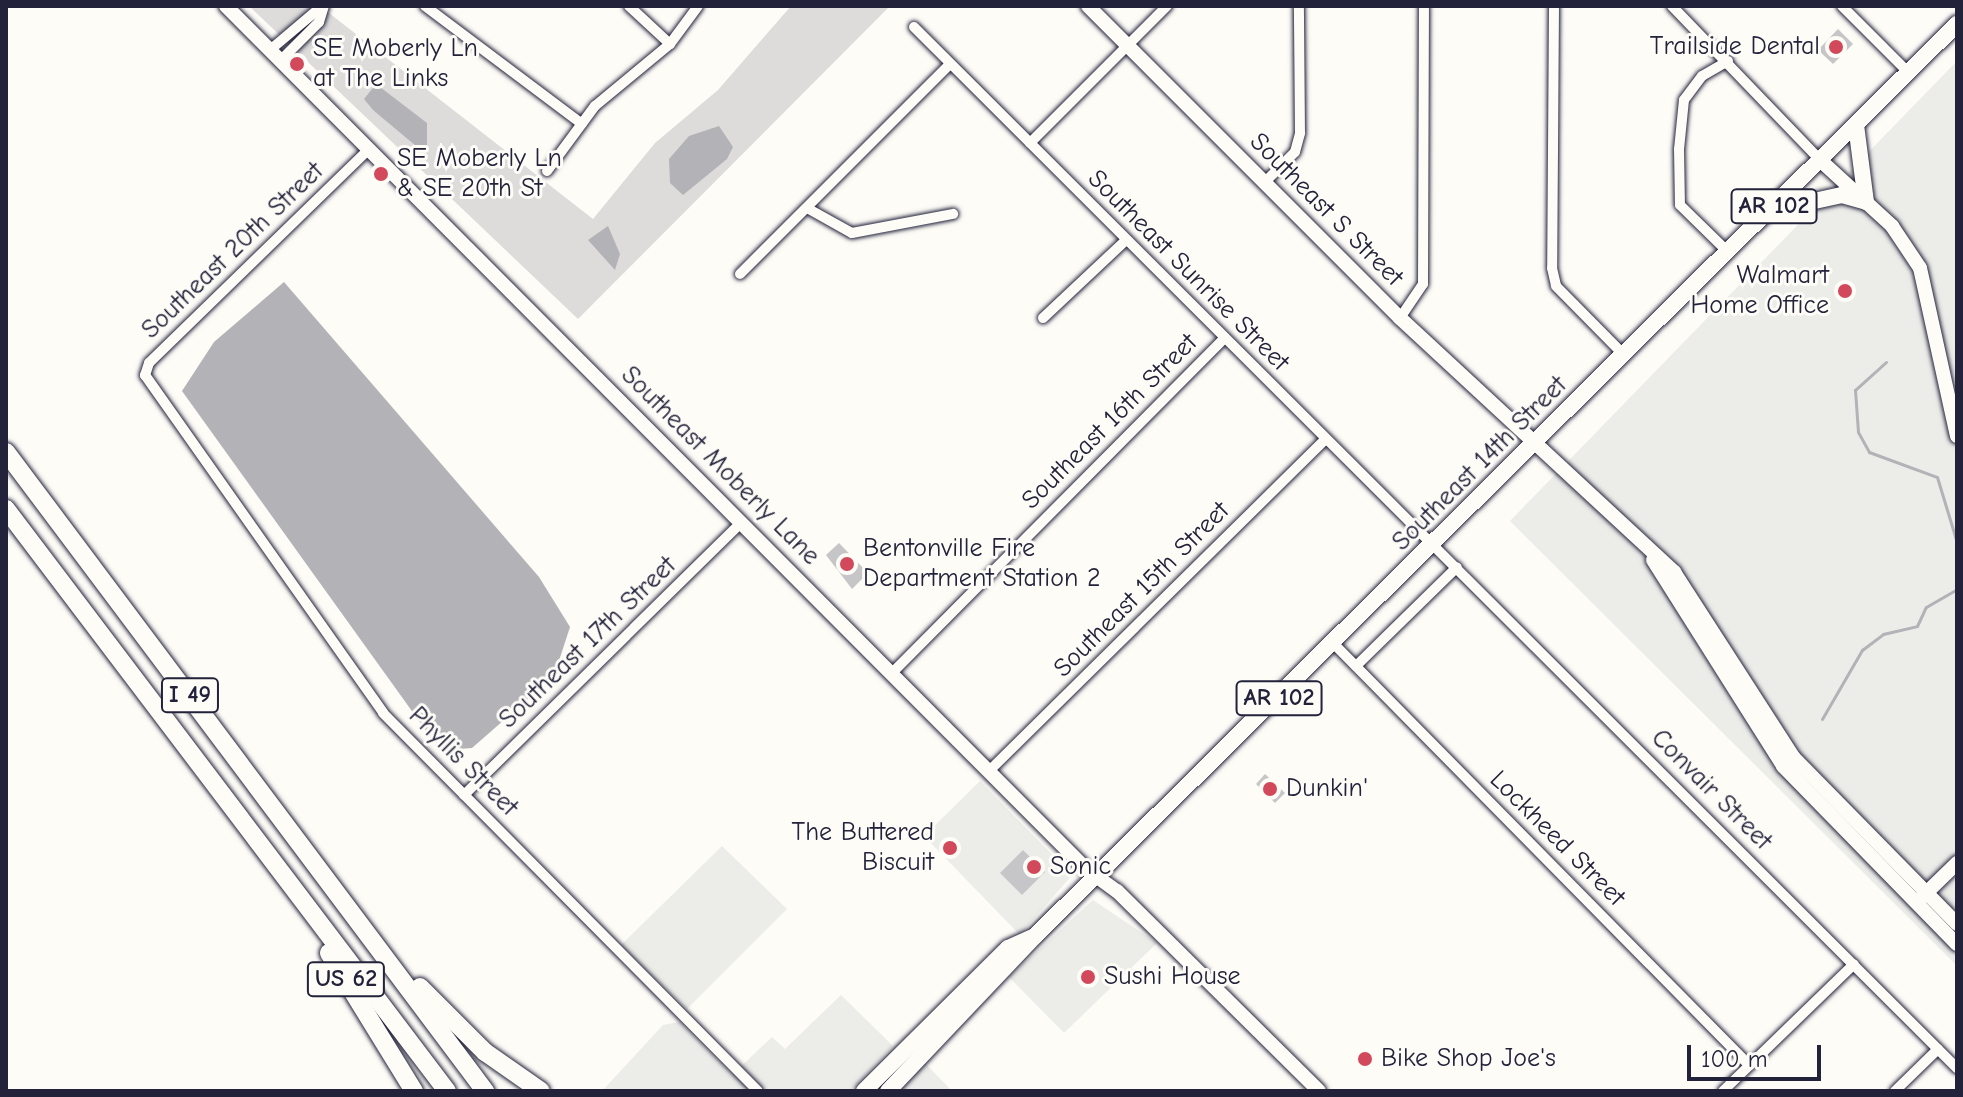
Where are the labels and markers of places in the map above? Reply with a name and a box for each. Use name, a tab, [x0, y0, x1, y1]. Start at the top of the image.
place label: Trailside Dental	[1650, 31, 1820, 63]
place label: SE Moberly Ln at The Links	[313, 33, 478, 94]
marker: Trailside Dental	[1827, 38, 1845, 56]
marker: SE Moberly Ln at The Links	[288, 55, 306, 73]
place label: SE Moberly Ln & SE 20th St	[397, 143, 562, 204]
marker: SE Moberly Ln & SE 20th St	[372, 165, 390, 183]
place label: Walmart Home Office	[1691, 260, 1829, 322]
marker: Walmart Home Office	[1836, 282, 1854, 300]
place label: Bentonville Fire Department Station 2	[863, 533, 1101, 594]
marker: Bentonville Fire Department Station 2	[838, 555, 856, 573]
place label: Dunkin'	[1286, 773, 1368, 805]
marker: Dunkin'	[1261, 780, 1279, 798]
place label: The Buttered Biscuit	[792, 817, 934, 878]
marker: The Buttered Biscuit	[941, 839, 959, 857]
place label: Sonic	[1050, 851, 1111, 883]
marker: Sonic	[1025, 858, 1043, 876]
place label: Sushi House	[1104, 961, 1241, 993]
marker: Sushi House	[1079, 968, 1097, 986]
place label: Bike Shop Joe's	[1381, 1043, 1556, 1075]
marker: Bike Shop Joe's	[1356, 1050, 1374, 1068]

